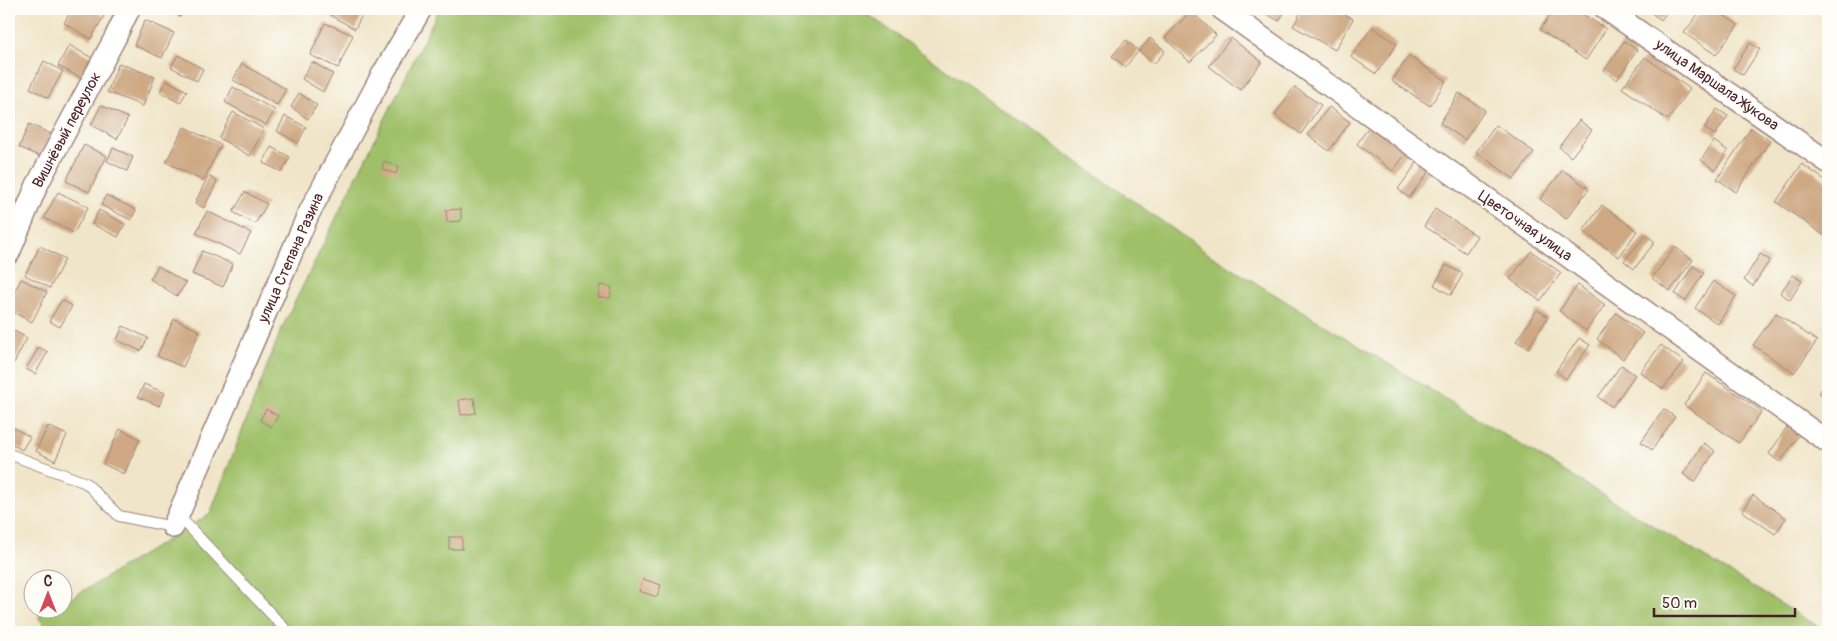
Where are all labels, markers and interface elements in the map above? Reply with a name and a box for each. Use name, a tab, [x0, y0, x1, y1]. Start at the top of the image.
street label: улица Маршала Жукова	[1651, 35, 1783, 135]
street label: Вишнёвый переулок	[28, 69, 106, 191]
street label: Цветочная улица	[1474, 186, 1576, 266]
street label: улица Степана Разина	[253, 190, 328, 327]
north arrow	[22, 568, 72, 618]
text: С	[44, 573, 53, 590]
scale bar	[1654, 586, 1796, 618]
text: 50 m	[1662, 594, 1697, 613]

